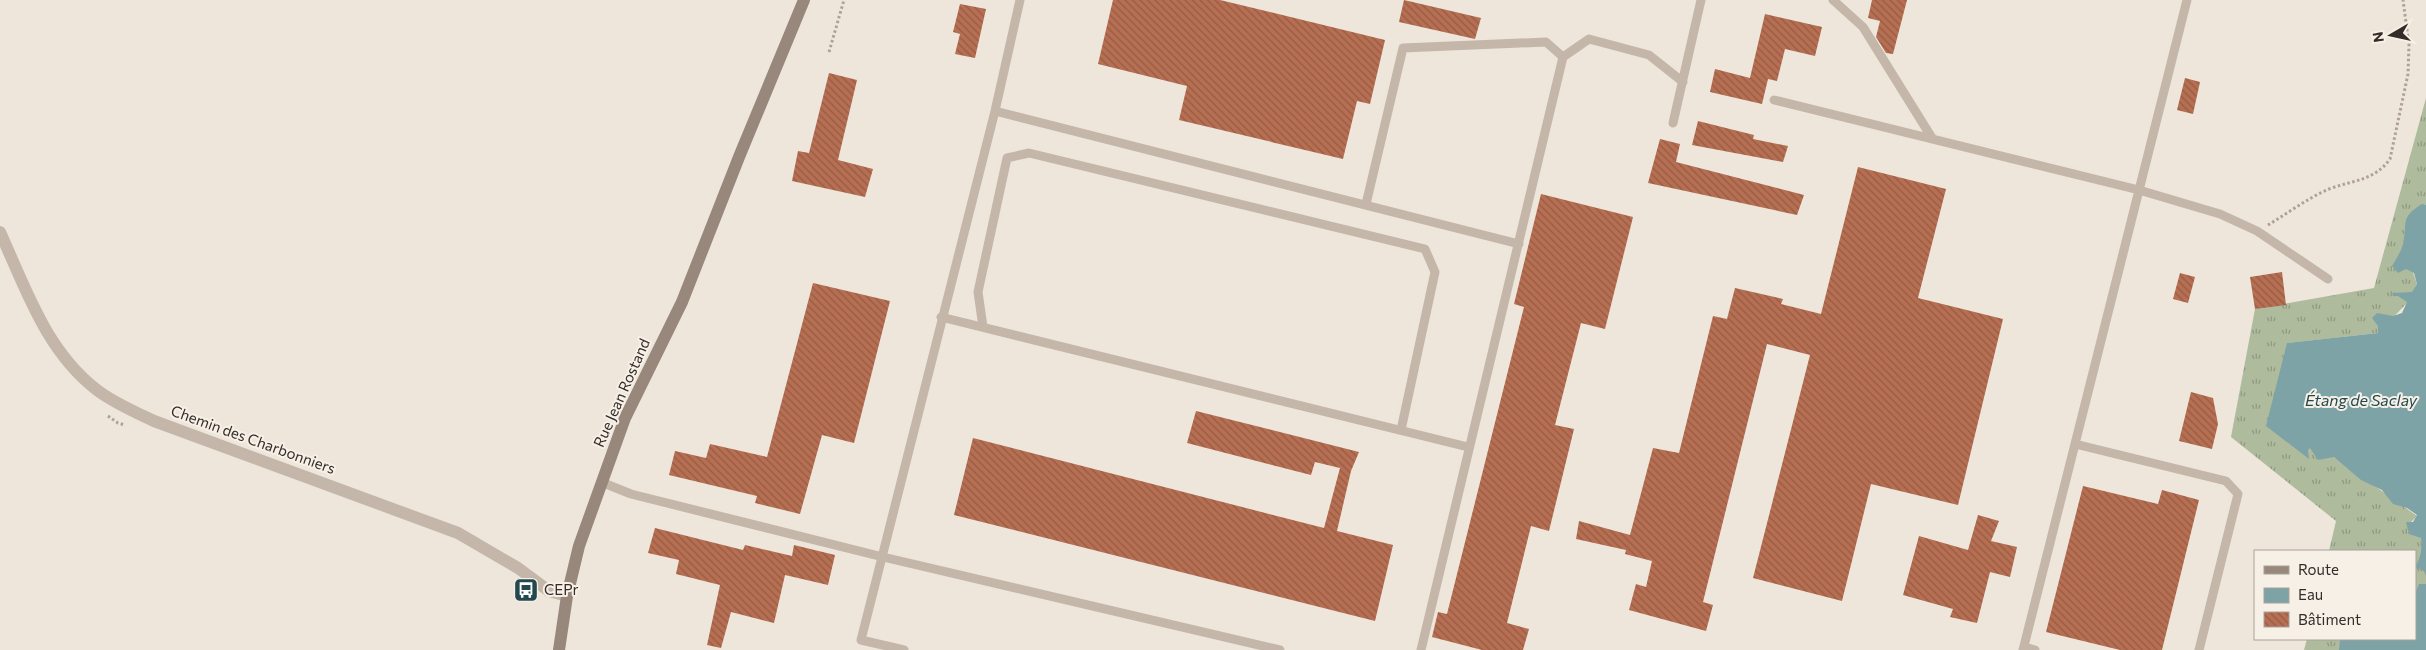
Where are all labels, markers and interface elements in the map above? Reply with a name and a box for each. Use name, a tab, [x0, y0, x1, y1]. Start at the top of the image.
north arrow	[2366, 10, 2416, 60]
text: N	[2368, 31, 2387, 44]
street label: Rue Jean Rostand	[589, 335, 653, 450]
water label: Étang de Saclay	[2305, 390, 2418, 409]
street label: Chemin des Charbonniers	[169, 401, 338, 477]
legend	[2254, 550, 2416, 640]
text: Route	[2298, 560, 2339, 578]
bus stop icon: CEPr	[513, 577, 539, 603]
place label: CEPr	[544, 580, 579, 598]
text: Eau	[2298, 585, 2323, 603]
text: Bâtiment	[2298, 610, 2361, 628]

